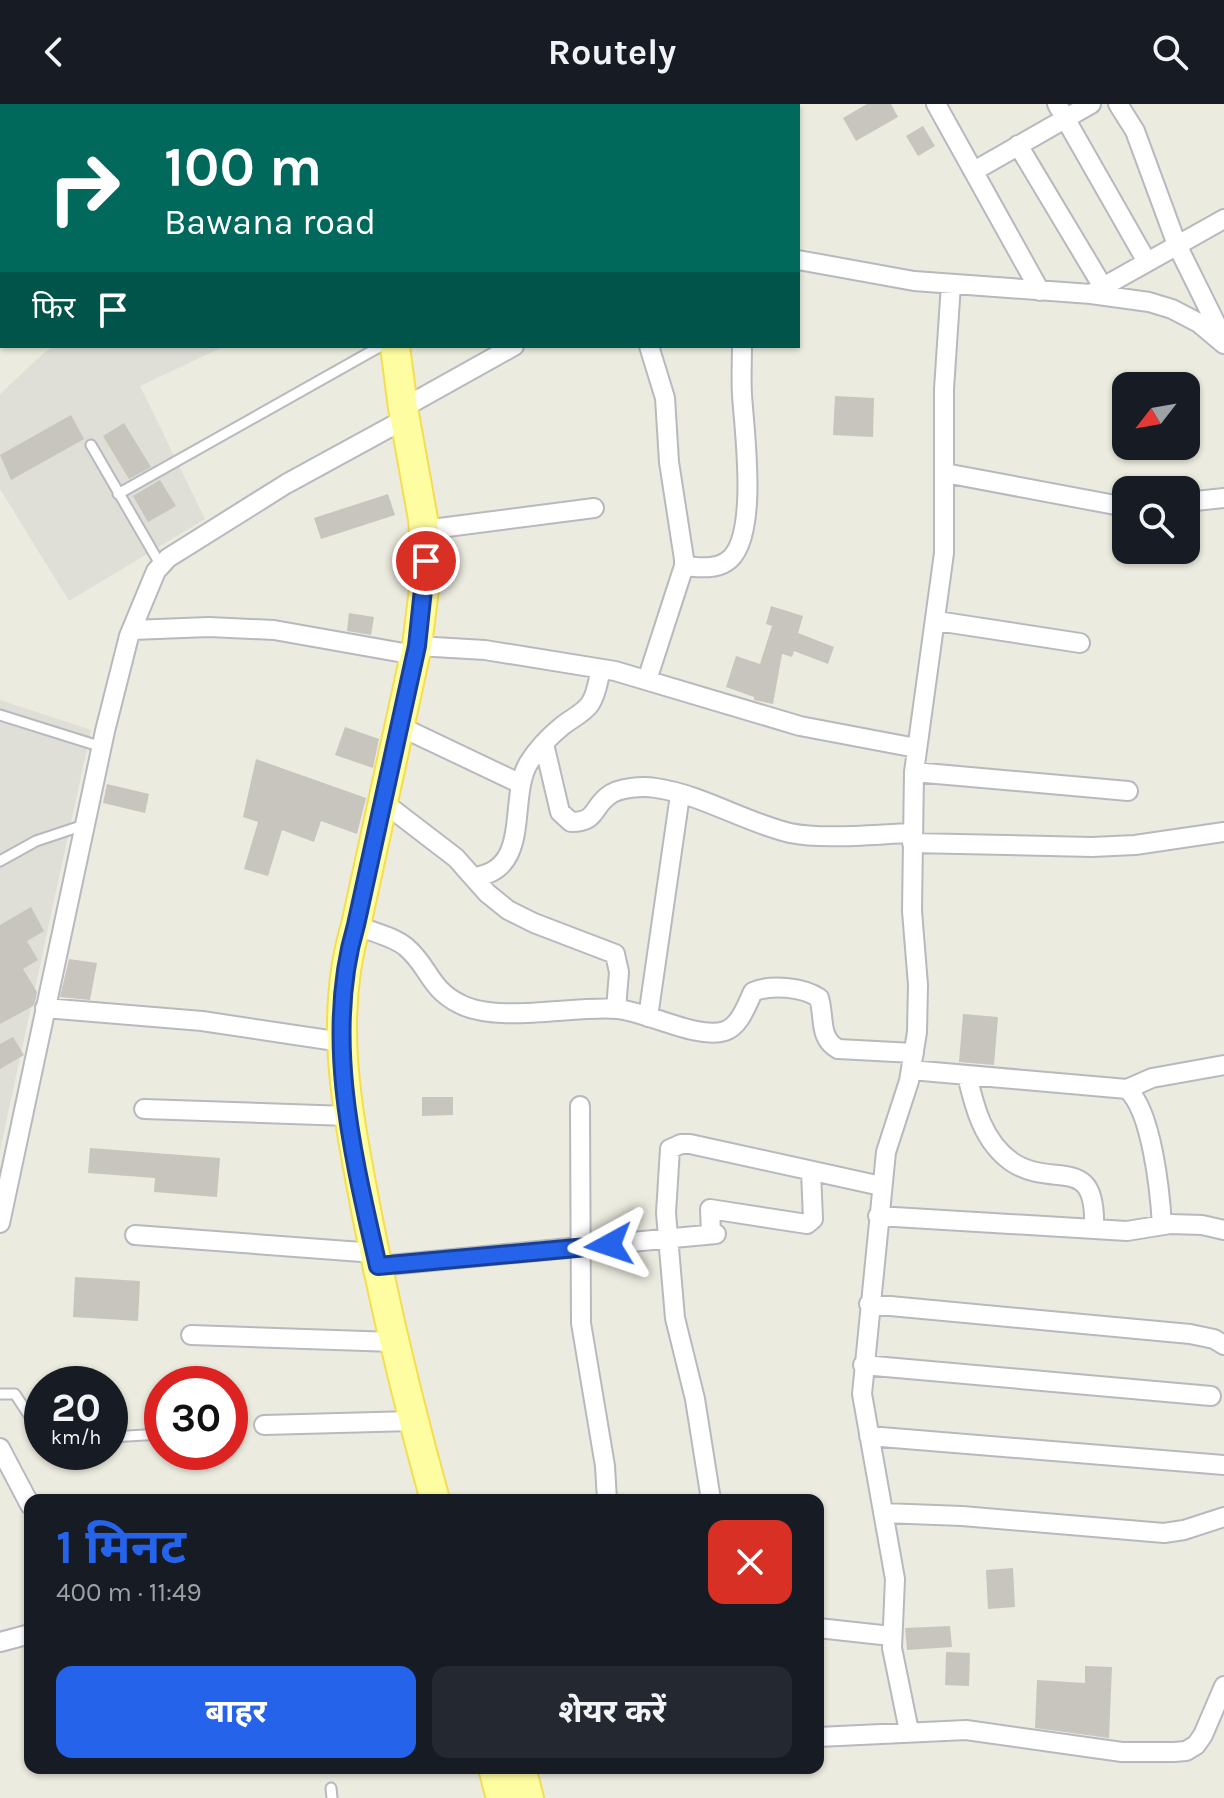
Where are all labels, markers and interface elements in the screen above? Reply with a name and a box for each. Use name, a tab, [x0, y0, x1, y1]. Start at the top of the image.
icon: back	[32, 30, 76, 74]
icon: search	[1148, 30, 1192, 74]
text: Routely	[548, 31, 676, 73]
text: 100 m	[164, 134, 322, 199]
icon: right	[32, 136, 136, 240]
text: Bawana road	[164, 201, 376, 243]
icon: arrive	[91, 288, 135, 332]
text: फिर	[32, 290, 75, 326]
north arrow	[1112, 372, 1200, 460]
map controls	[1112, 372, 1200, 564]
button: search	[1112, 476, 1200, 564]
pin	[392, 527, 460, 595]
icon: arrive	[404, 539, 448, 583]
position arrow	[567, 1203, 651, 1287]
speed limit sign: 30	[144, 1366, 248, 1470]
text: 20	[51, 1384, 101, 1431]
text: km/h	[51, 1426, 101, 1449]
text: 1 मिनट	[56, 1519, 186, 1575]
button: close	[708, 1520, 792, 1604]
text: 400 m · 11:49	[56, 1577, 202, 1608]
button: बाहर	[56, 1666, 416, 1758]
button: शेयर करें	[432, 1666, 792, 1758]

